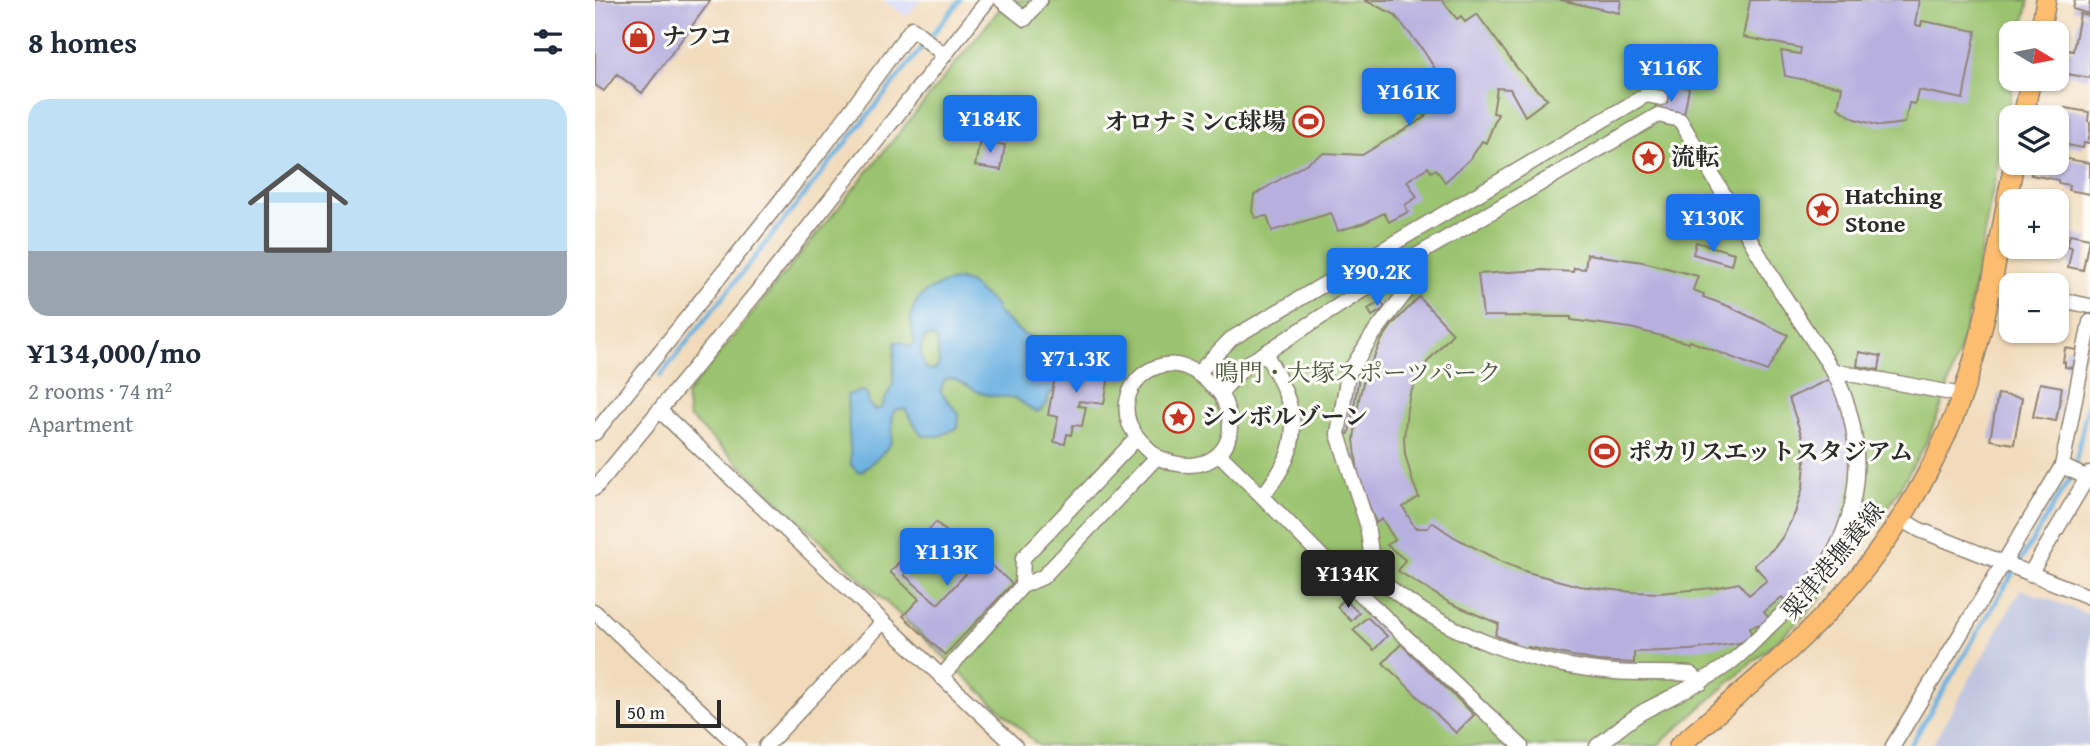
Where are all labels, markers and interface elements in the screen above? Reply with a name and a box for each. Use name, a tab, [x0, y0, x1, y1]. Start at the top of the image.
place label: ナフコ	[662, 19, 733, 54]
text: 8 homes	[28, 20, 137, 64]
shop icon: ナフコ	[622, 20, 656, 54]
north arrow	[1999, 21, 2069, 91]
map controls	[1999, 21, 2069, 343]
icon: filters	[529, 23, 567, 61]
pin: ¥116K	[1622, 44, 1720, 104]
text: ¥116K	[1640, 50, 1702, 83]
pin: ¥161K	[1360, 68, 1458, 128]
text: ¥161K	[1378, 74, 1440, 107]
pin: ¥184K	[941, 96, 1039, 155]
text: ¥184K	[959, 101, 1021, 134]
place label: オロナミンC球場	[1104, 104, 1286, 139]
sports icon: オロナミンC球場	[1292, 105, 1326, 139]
button: layers	[1999, 105, 2069, 175]
place label: 流転	[1671, 139, 1719, 174]
place icon: 流転	[1631, 140, 1665, 174]
icon: home	[235, 145, 361, 271]
place label: Hatching Stone	[1845, 178, 1943, 241]
button: +	[1999, 189, 2069, 259]
place icon: Hatching Stone	[1805, 193, 1839, 227]
pin: ¥130K	[1664, 194, 1762, 254]
text: ¥130K	[1682, 200, 1744, 233]
pin: ¥90.2K	[1320, 248, 1434, 308]
text: ¥90.2K	[1343, 254, 1411, 287]
button: −	[1999, 273, 2069, 343]
text: ¥134,000/mo	[28, 330, 201, 374]
pin: ¥71.3K	[1019, 336, 1133, 395]
text: ¥71.3K	[1042, 341, 1110, 374]
park label: 鳴門・大塚スポーツパーク	[1215, 355, 1501, 390]
text: 2 rooms · 74 m²	[28, 374, 172, 407]
place label: シンボルゾーン	[1201, 399, 1368, 434]
place icon: シンボルゾーン	[1161, 400, 1195, 434]
text: Apartment	[28, 407, 133, 440]
place label: ポカリスエットスタジアム	[1628, 434, 1913, 469]
sports icon: ポカリスエットスタジアム	[1588, 435, 1622, 469]
street label: 粟津港撫養線	[1773, 494, 1892, 627]
pin: ¥113K	[898, 528, 996, 588]
text: ¥113K	[916, 534, 978, 567]
pin: ¥134K	[1299, 550, 1397, 610]
text: ¥134K	[1317, 556, 1379, 589]
scale bar	[616, 697, 721, 729]
text: 50 m	[627, 698, 665, 726]

